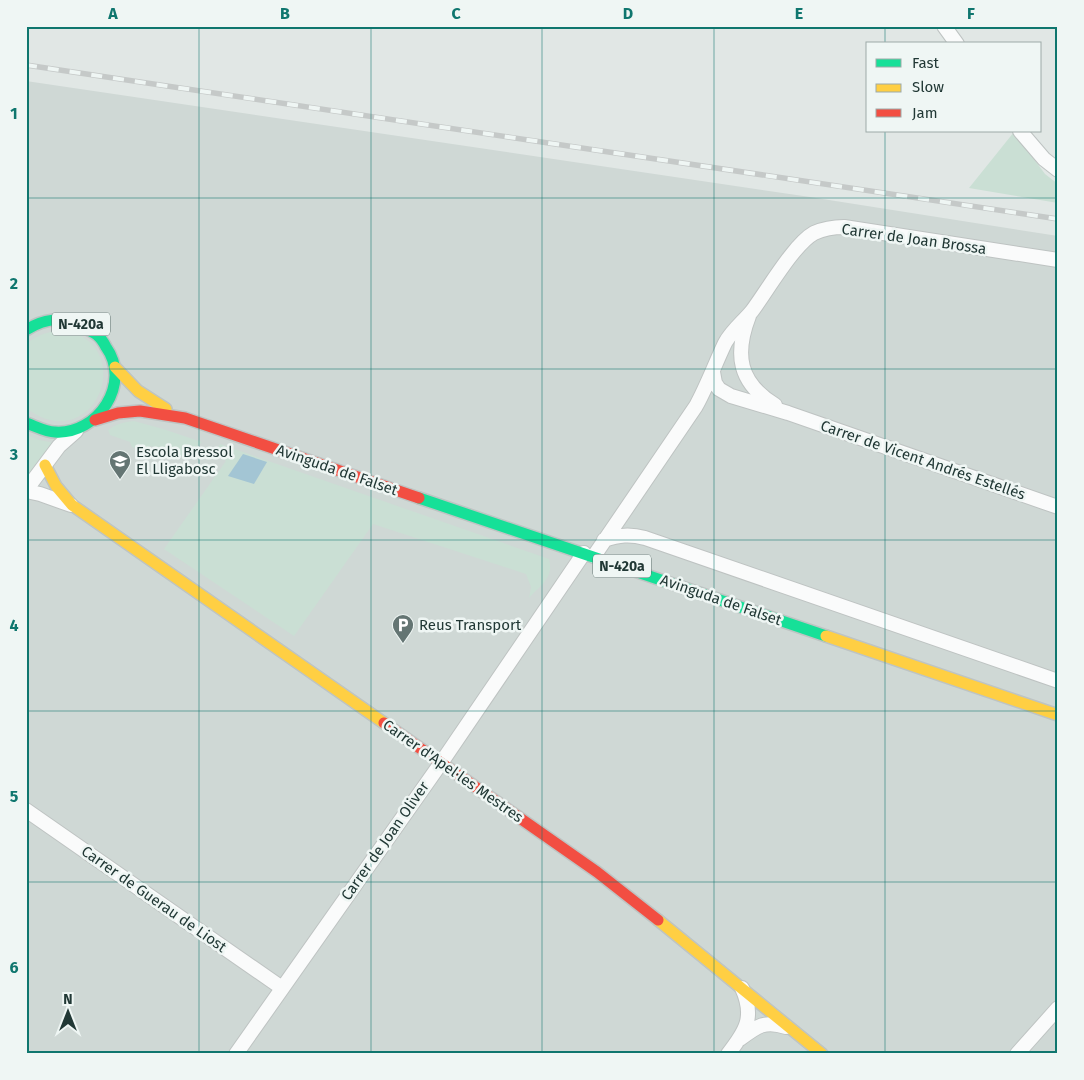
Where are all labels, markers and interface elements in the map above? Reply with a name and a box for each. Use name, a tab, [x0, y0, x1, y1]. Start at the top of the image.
text: A	[107, 4, 118, 23]
text: B	[280, 4, 290, 23]
text: C	[451, 4, 461, 23]
text: D	[623, 4, 633, 23]
text: E	[795, 4, 803, 23]
text: F	[967, 4, 975, 23]
legend	[866, 42, 1042, 132]
text: Fast	[912, 54, 939, 72]
text: Slow	[912, 78, 944, 96]
text: 1	[10, 104, 18, 123]
text: Jam	[912, 104, 938, 122]
street label: Carrer de Joan Brossa	[841, 220, 987, 258]
text: 2	[10, 274, 18, 293]
road number: N-420a	[52, 312, 110, 336]
street label: Carrer de Vicent Andrés Estellés	[818, 416, 1028, 504]
street label: Avinguda de Falset	[274, 441, 401, 499]
place label: Escola Bressol El Lligabosc	[136, 443, 233, 478]
text: 3	[9, 445, 18, 464]
school or university icon: Escola Bressol El Lligabosc	[108, 449, 132, 480]
road number: N-420a	[593, 554, 651, 578]
street label: Avinguda de Falset	[658, 571, 785, 629]
parking icon: Reus Transport	[391, 613, 415, 644]
text: 4	[9, 616, 19, 635]
place label: Reus Transport	[419, 616, 522, 634]
street label: Carrer d'Apel·les Mestres	[379, 716, 527, 826]
street label: Carrer de Joan Oliver	[337, 778, 433, 904]
text: 5	[10, 787, 19, 806]
street label: Carrer de Guerau de Liost	[78, 842, 231, 956]
text: 6	[9, 958, 19, 977]
north arrow	[42, 988, 92, 1038]
text: N	[63, 991, 73, 1008]

